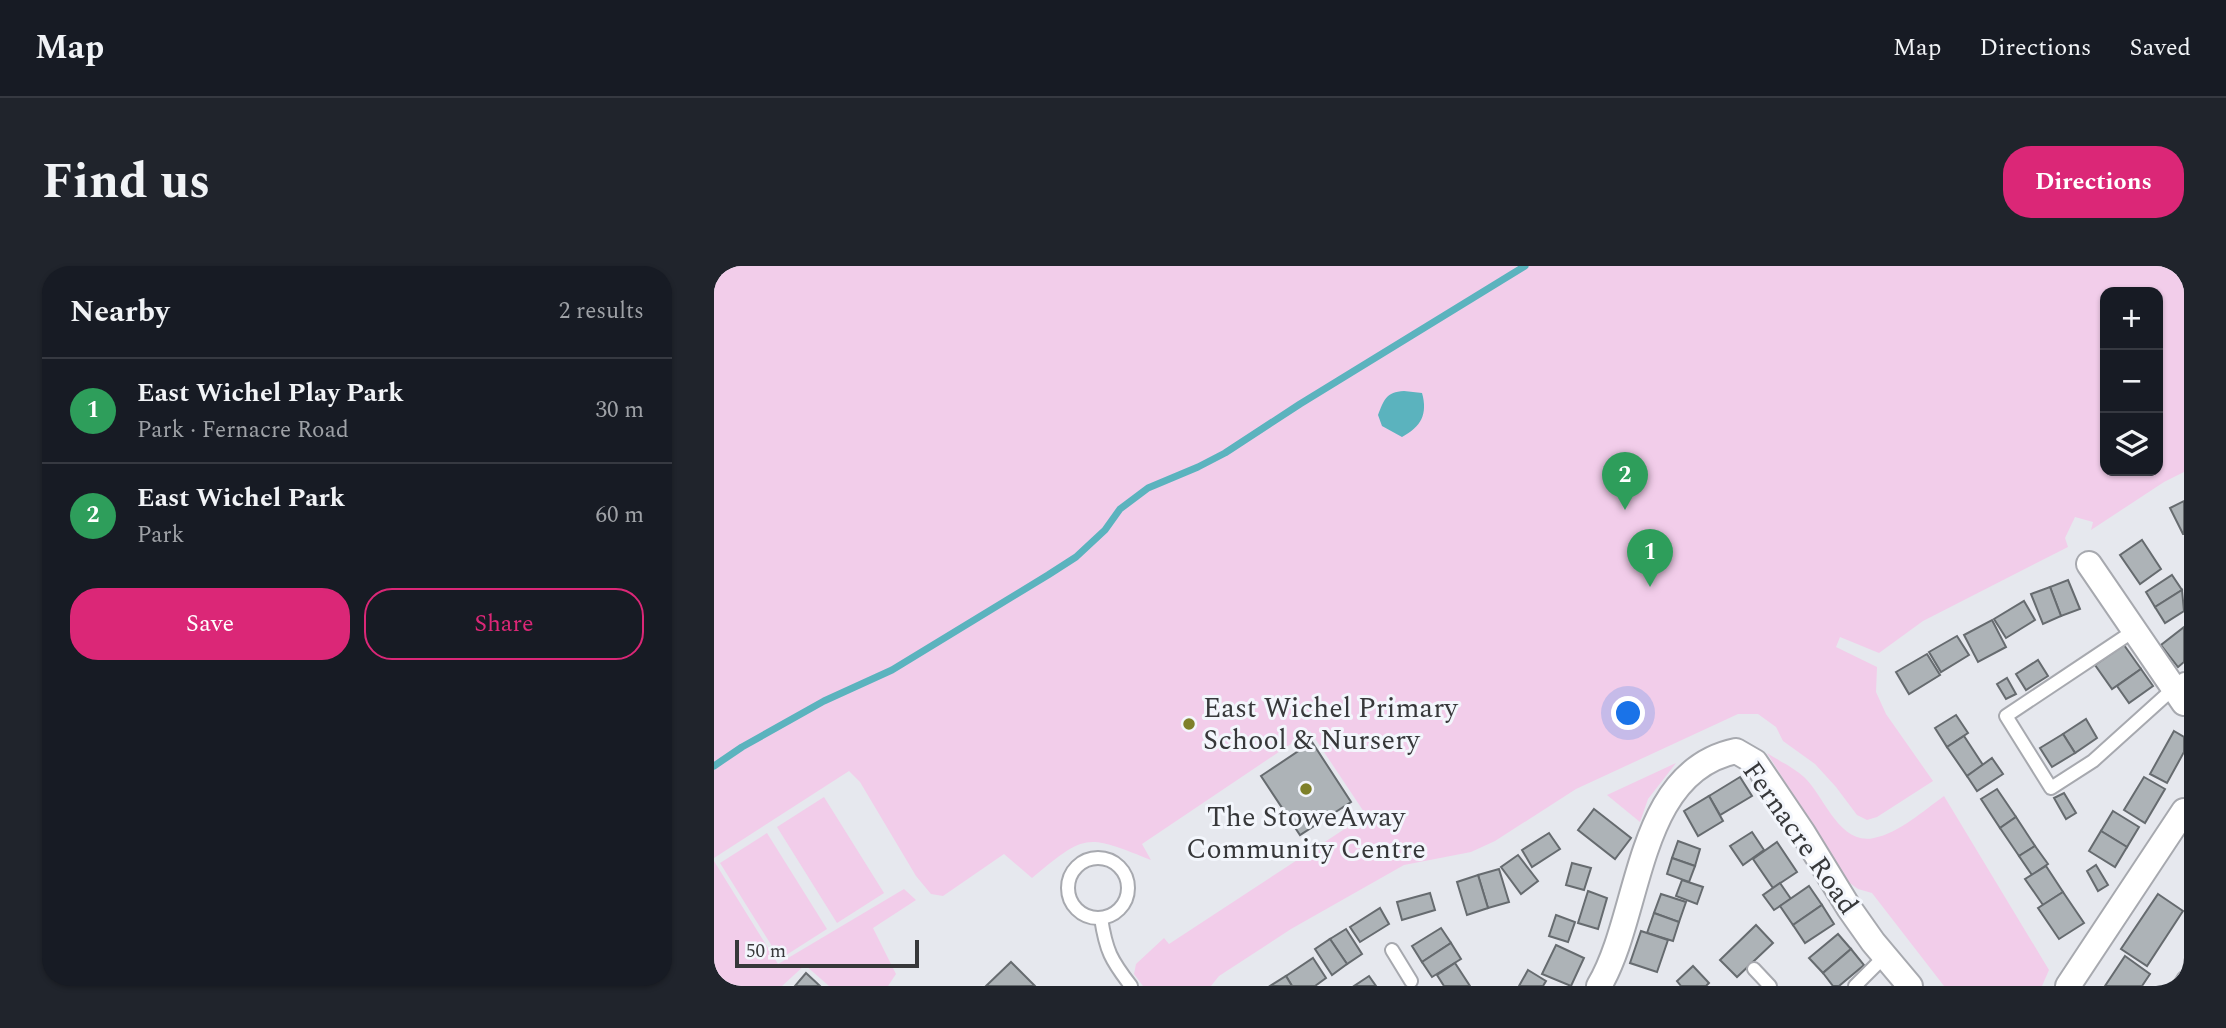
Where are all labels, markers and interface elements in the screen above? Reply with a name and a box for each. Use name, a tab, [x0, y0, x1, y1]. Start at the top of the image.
text: Map	[35, 23, 104, 73]
text: Map	[1893, 30, 1941, 66]
text: Directions	[1979, 30, 2091, 66]
text: Saved	[2129, 30, 2191, 66]
text: Find us	[42, 145, 210, 220]
button: Directions	[2003, 146, 2184, 218]
map controls	[2100, 287, 2163, 476]
button: +	[2100, 287, 2163, 350]
text: Nearby	[70, 289, 169, 335]
text: 2 results	[559, 294, 644, 329]
button: −	[2100, 350, 2163, 413]
text: East Wichel Play Park	[137, 373, 404, 413]
text: 1	[87, 393, 99, 428]
text: 30 m	[595, 393, 644, 428]
text: Park · Fernacre Road	[137, 413, 349, 448]
button: layers	[2100, 413, 2163, 476]
pin: 2	[1602, 452, 1648, 510]
text: East Wichel Park	[137, 478, 345, 518]
text: 2	[87, 498, 99, 533]
text: 60 m	[595, 498, 644, 533]
text: Park	[137, 518, 184, 553]
pin: 1	[1627, 529, 1673, 587]
button: Save	[70, 588, 350, 660]
button: Share	[364, 588, 644, 660]
place label: East Wichel Primary School & Nursery	[1203, 687, 1459, 762]
your location	[1611, 696, 1645, 730]
marker: East Wichel Primary School & Nursery	[1181, 716, 1197, 732]
street label: Fernacre Road	[1731, 752, 1869, 924]
marker: The StoweAway Community Centre	[1298, 781, 1314, 797]
place label: The StoweAway Community Centre	[1186, 796, 1426, 871]
scale bar	[735, 937, 919, 969]
text: 50 m	[746, 937, 786, 966]

